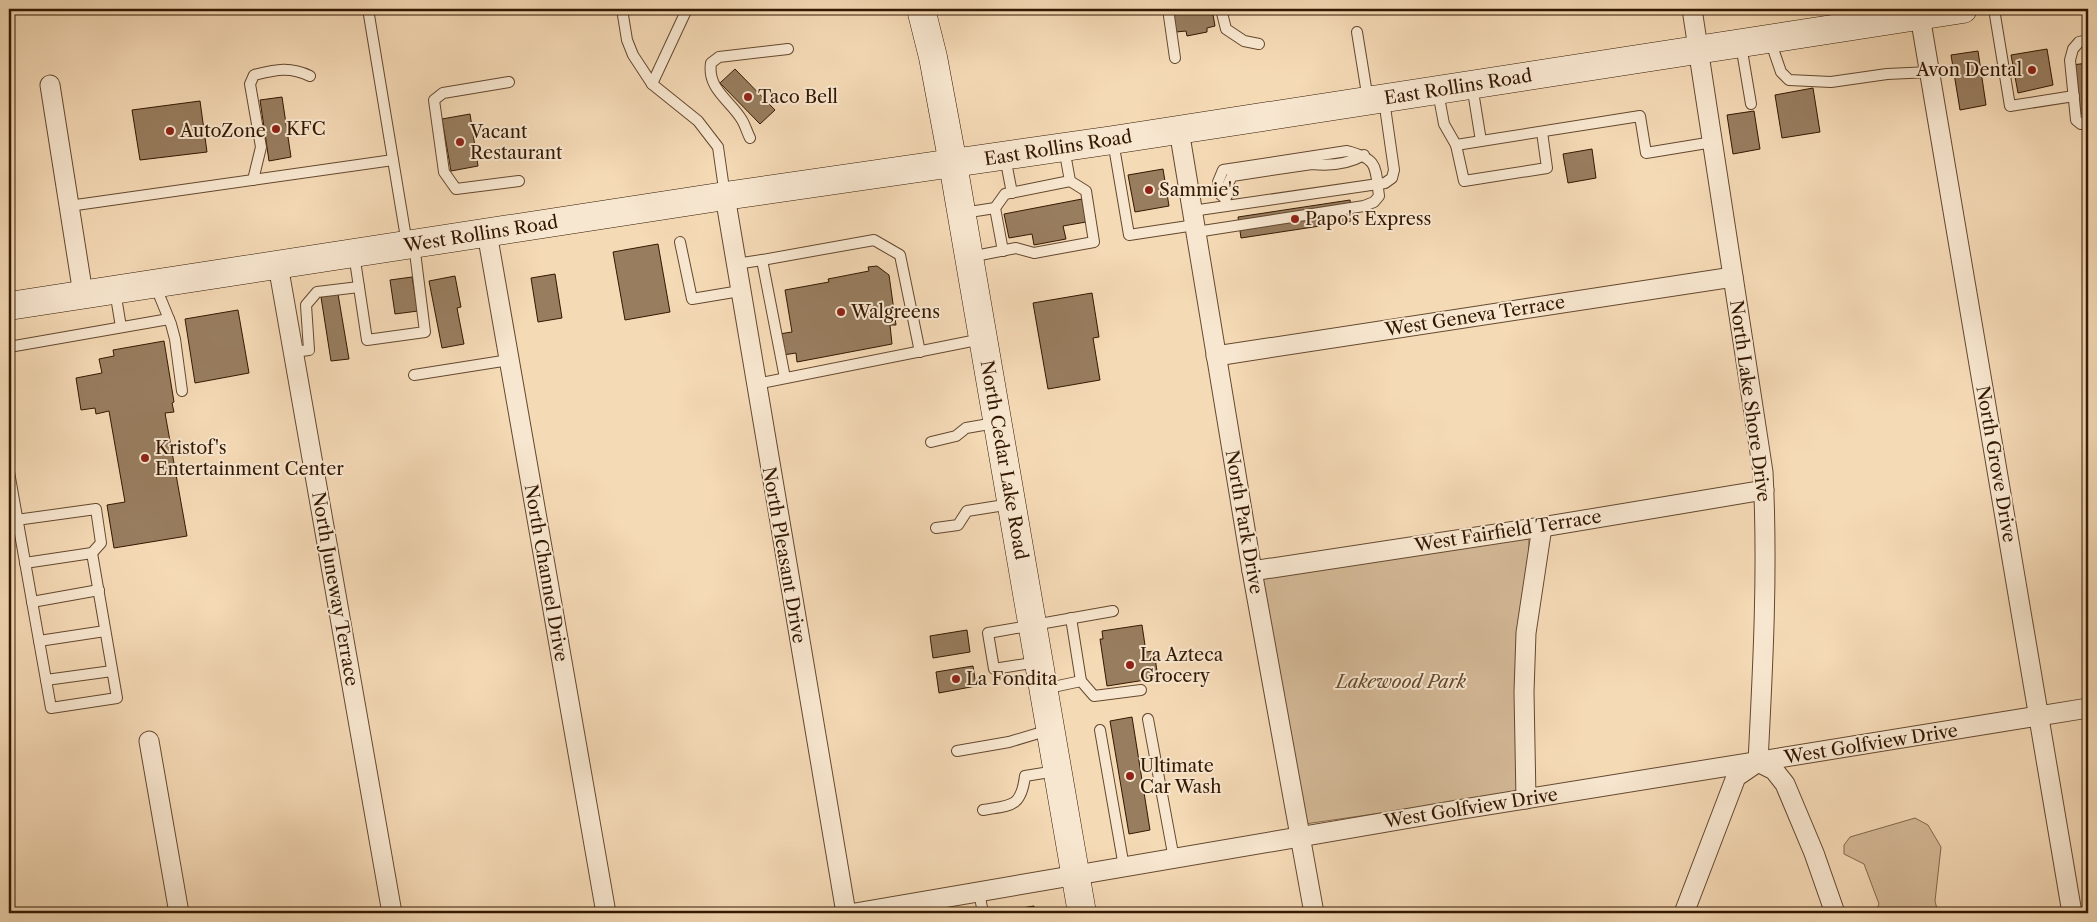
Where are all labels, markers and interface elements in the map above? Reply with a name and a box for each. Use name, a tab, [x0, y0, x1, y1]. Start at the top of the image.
place label: Avon Dental	[1915, 59, 2022, 81]
street label: East Rollins Road	[1382, 64, 1534, 110]
marker: Avon Dental	[2026, 64, 2038, 76]
place label: Taco Bell	[758, 86, 838, 108]
marker: Taco Bell	[742, 91, 754, 103]
place label: KFC	[286, 118, 326, 140]
place label: AutoZone	[179, 120, 266, 142]
place label: Vacant Restaurant	[469, 121, 563, 164]
marker: KFC	[270, 123, 282, 135]
marker: AutoZone	[164, 125, 176, 137]
street label: East Rollins Road	[982, 125, 1134, 171]
marker: Vacant Restaurant	[454, 136, 466, 148]
place label: Sammie's	[1159, 179, 1240, 201]
marker: Sammie's	[1143, 184, 1155, 196]
place label: Papo's Express	[1305, 208, 1431, 230]
street label: West Rollins Road	[401, 211, 560, 257]
marker: Papo's Express	[1289, 213, 1301, 225]
street label: West Geneva Terrace	[1383, 291, 1566, 341]
street label: North Lake Shore Drive	[1725, 299, 1775, 503]
place label: Walgreens	[850, 301, 940, 323]
marker: Walgreens	[835, 306, 847, 318]
street label: North Cedar Lake Road	[976, 358, 1032, 562]
street label: North Grove Drive	[1971, 384, 2021, 544]
place label: Kristof's Entertainment Center	[155, 437, 344, 480]
street label: North Park Drive	[1221, 448, 1267, 596]
marker: Kristof's Entertainment Center	[139, 452, 151, 464]
street label: North Pleasant Drive	[758, 465, 810, 645]
street label: North Channel Drive	[520, 483, 572, 663]
street label: North Juneway Terrace	[307, 490, 363, 688]
street label: West Fairfield Terrace	[1412, 505, 1603, 557]
place label: La Azteca Grocery	[1140, 644, 1224, 687]
marker: La Azteca Grocery	[1124, 659, 1136, 671]
place label: La Fondita	[966, 668, 1058, 690]
park label: Lakewood Park	[1334, 671, 1467, 693]
marker: La Fondita	[950, 673, 962, 685]
street label: West Golfview Drive	[1782, 719, 1959, 769]
place label: Ultimate Car Wash	[1140, 755, 1221, 798]
marker: Ultimate Car Wash	[1124, 770, 1136, 782]
street label: West Golfview Drive	[1382, 783, 1559, 833]

